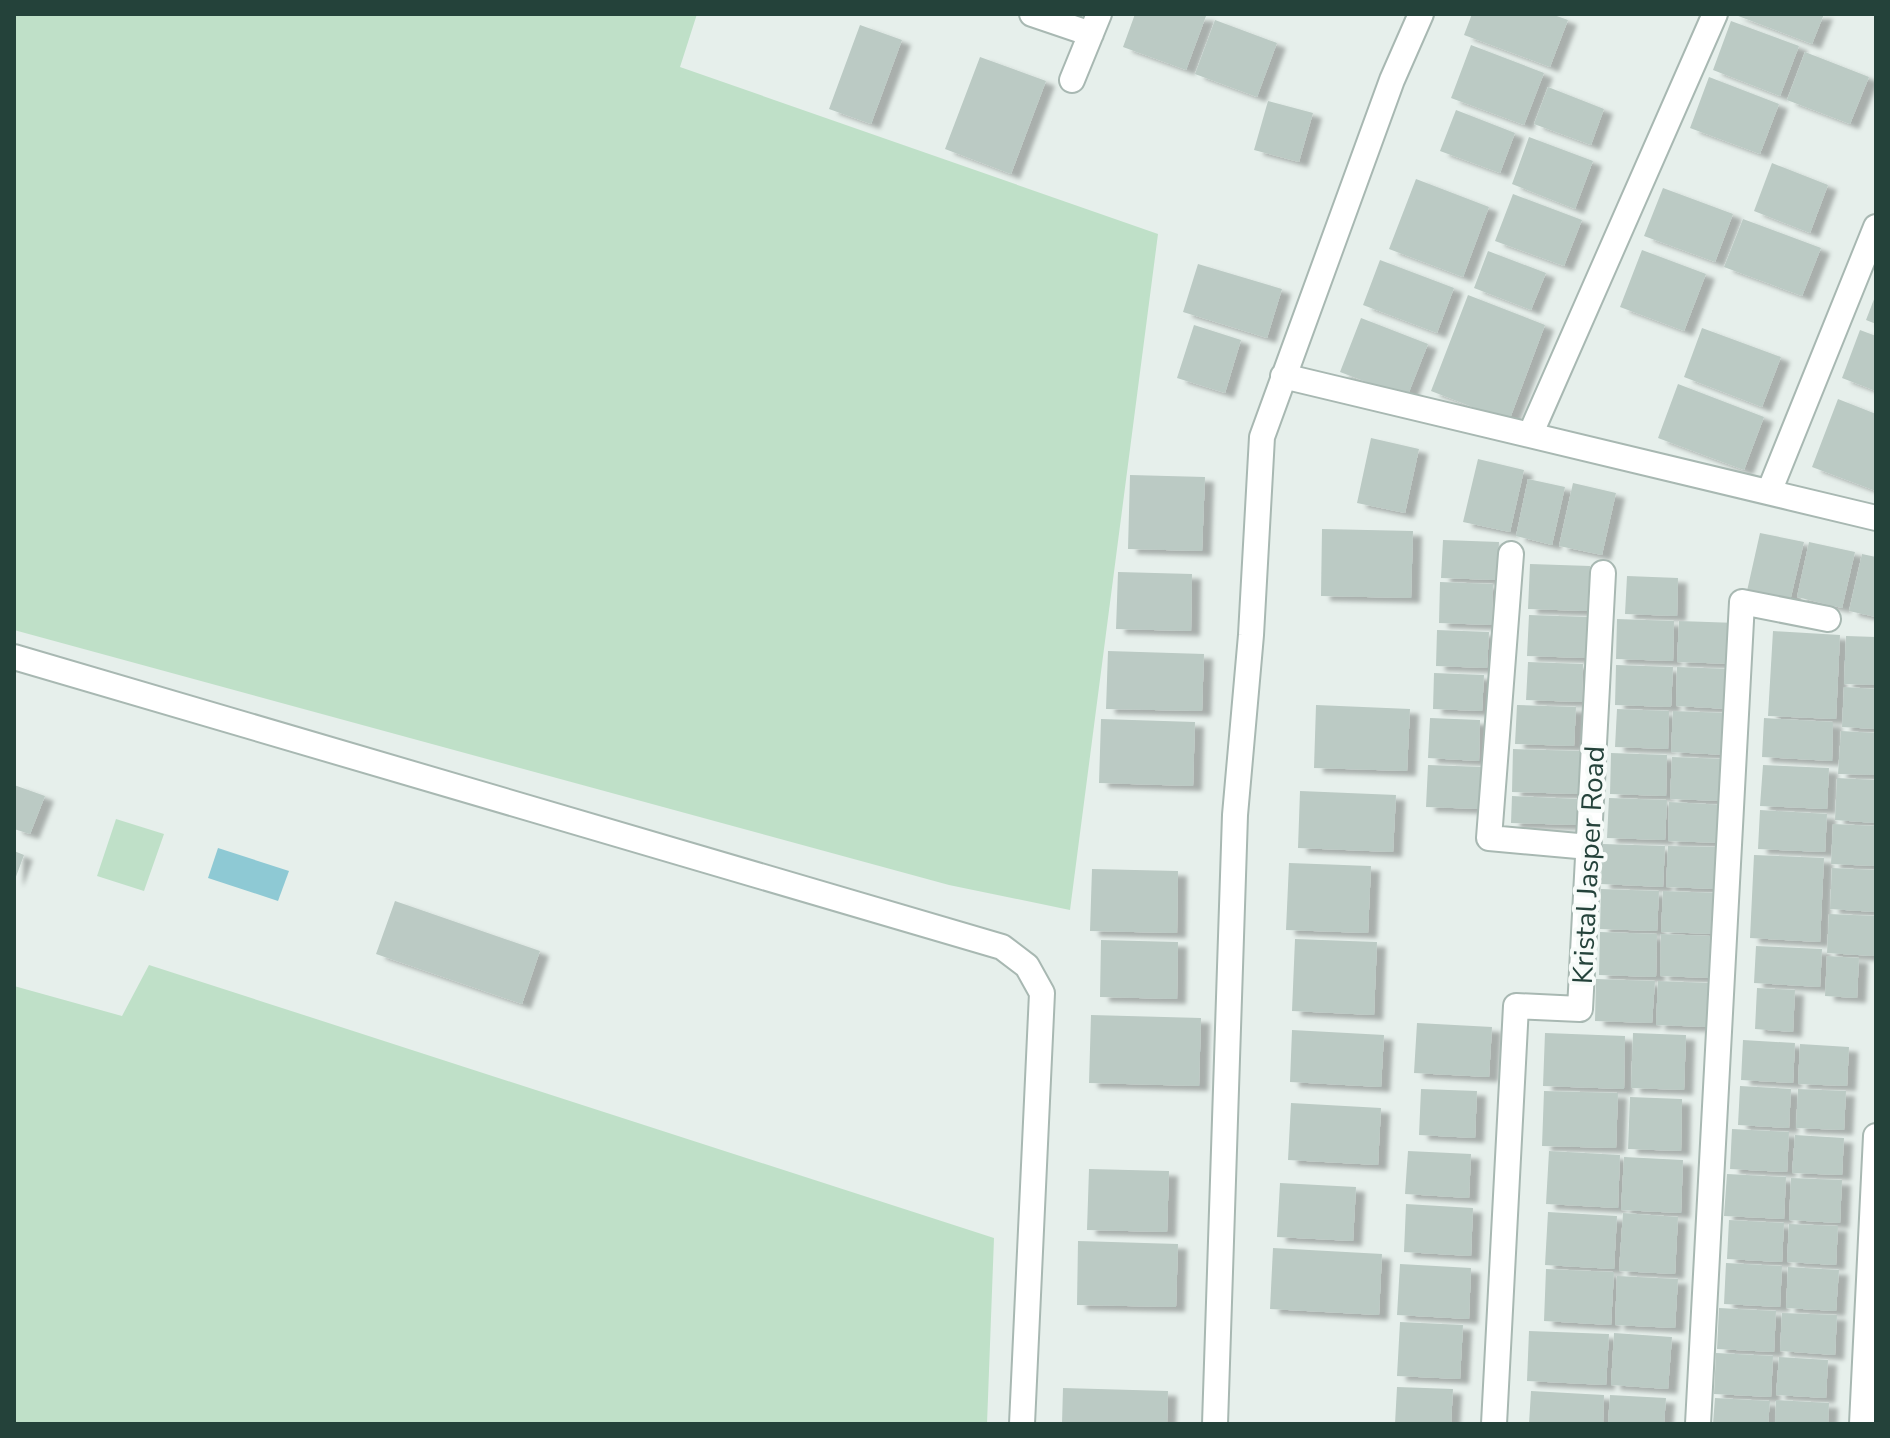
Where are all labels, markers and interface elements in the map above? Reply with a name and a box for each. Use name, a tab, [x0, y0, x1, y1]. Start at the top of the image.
street label: Kristal Jasper Road	[1564, 745, 1614, 985]

